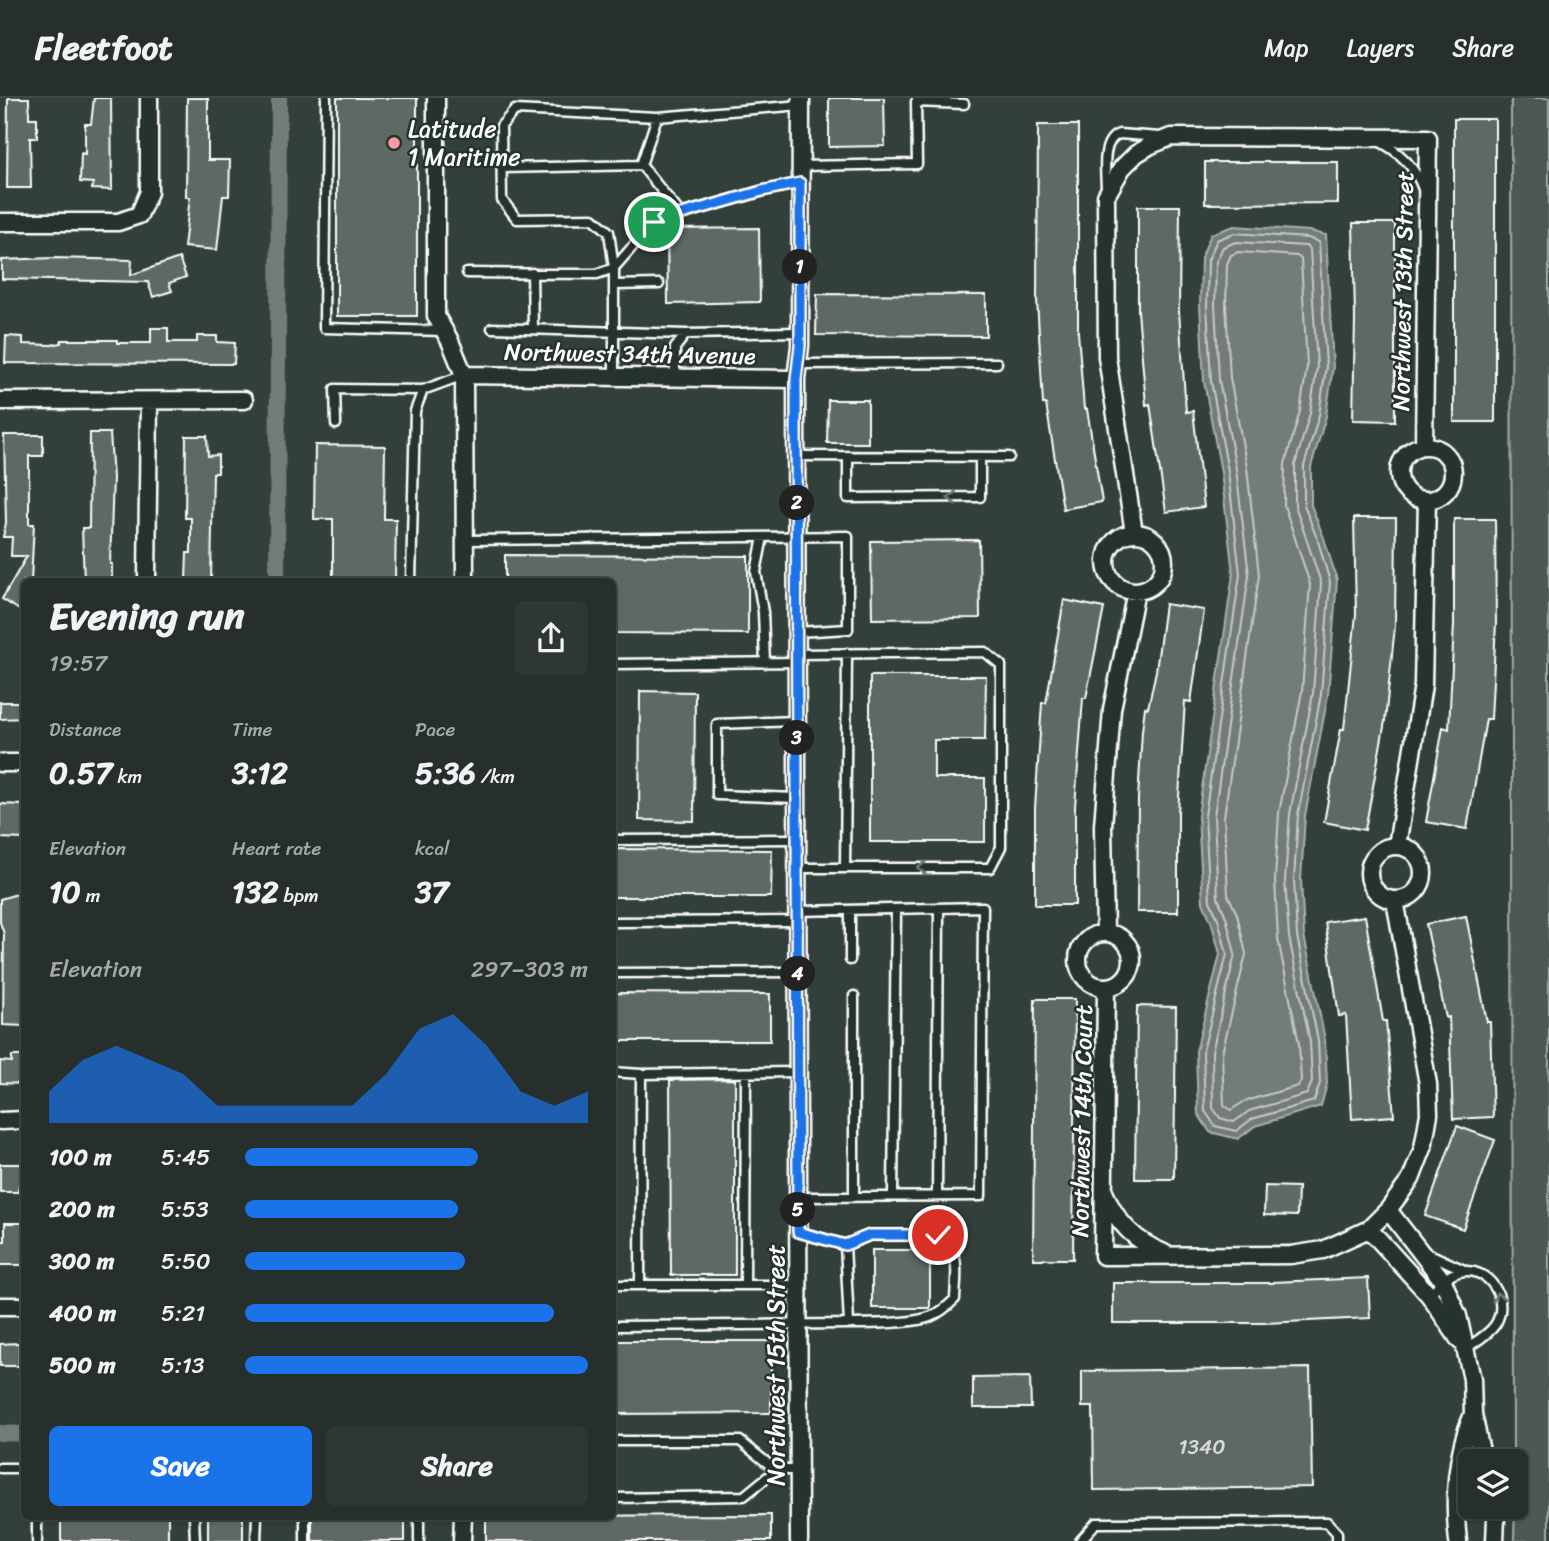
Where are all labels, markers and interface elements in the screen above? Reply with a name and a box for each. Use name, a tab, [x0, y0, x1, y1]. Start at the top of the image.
text: Fleetfoot	[35, 19, 173, 77]
text: Map	[1264, 27, 1309, 69]
text: Layers	[1347, 27, 1414, 69]
text: Share	[1452, 27, 1514, 69]
place label: Latitude 1 Maritime	[408, 108, 521, 178]
marker: Latitude 1 Maritime	[386, 135, 402, 151]
street label: Northwest 13th Street	[1380, 171, 1426, 411]
pin	[624, 192, 684, 252]
icon: arrive	[635, 203, 673, 241]
pin: 1	[782, 250, 818, 284]
text: 1	[795, 250, 804, 283]
street label: Northwest 34th Avenue	[504, 331, 757, 377]
pin: 2	[780, 486, 814, 520]
text: 2	[791, 486, 802, 519]
one-way arrow	[947, 490, 958, 505]
text: Evening run	[49, 583, 245, 650]
button: share	[514, 601, 588, 675]
text: 19:57	[49, 643, 107, 684]
text: Distance	[49, 713, 121, 746]
text: Time	[232, 713, 272, 746]
text: Pace	[415, 713, 455, 746]
pin: 3	[780, 720, 814, 756]
text: 3	[791, 721, 802, 754]
text: 0.57	[49, 746, 112, 800]
text: 3:12	[232, 746, 288, 800]
text: 5:36	[415, 746, 476, 800]
text: km	[112, 760, 142, 793]
text: /km	[476, 760, 515, 793]
text: Elevation	[49, 832, 126, 865]
text: Heart rate	[232, 832, 321, 865]
text: kcal	[415, 832, 450, 865]
one-way arrow	[916, 860, 927, 876]
text: 10	[49, 865, 81, 919]
text: 132	[232, 865, 279, 919]
text: 37	[415, 865, 449, 919]
text: m	[81, 879, 100, 912]
text: bpm	[279, 879, 319, 912]
text: Elevation	[49, 949, 142, 990]
text: 297–303 m	[471, 949, 588, 990]
pin: 4	[780, 956, 816, 992]
text: 4	[792, 957, 803, 990]
street label: Northwest 14th Court	[1059, 1004, 1105, 1238]
text: 100 m	[49, 1137, 112, 1178]
text: 5:45	[161, 1137, 210, 1178]
text: 200 m	[49, 1189, 115, 1230]
text: 5:53	[161, 1189, 209, 1230]
pin: 5	[780, 1192, 816, 1228]
text: 5	[792, 1193, 803, 1226]
pin	[908, 1205, 968, 1265]
icon: check	[919, 1216, 957, 1254]
text: 300 m	[49, 1241, 114, 1282]
text: 5:50	[161, 1241, 211, 1282]
street label: Northwest 15th Street	[755, 1244, 797, 1486]
one-way arrow	[1491, 1291, 1506, 1303]
text: 400 m	[49, 1293, 116, 1334]
text: 5:21	[161, 1293, 205, 1334]
text: 500 m	[49, 1345, 116, 1386]
text: 5:13	[161, 1345, 205, 1386]
button: Save	[49, 1426, 312, 1506]
button: Share	[326, 1426, 588, 1506]
house number: 1340	[1179, 1428, 1225, 1466]
map controls	[1458, 1449, 1528, 1519]
button: layers	[1458, 1449, 1528, 1519]

